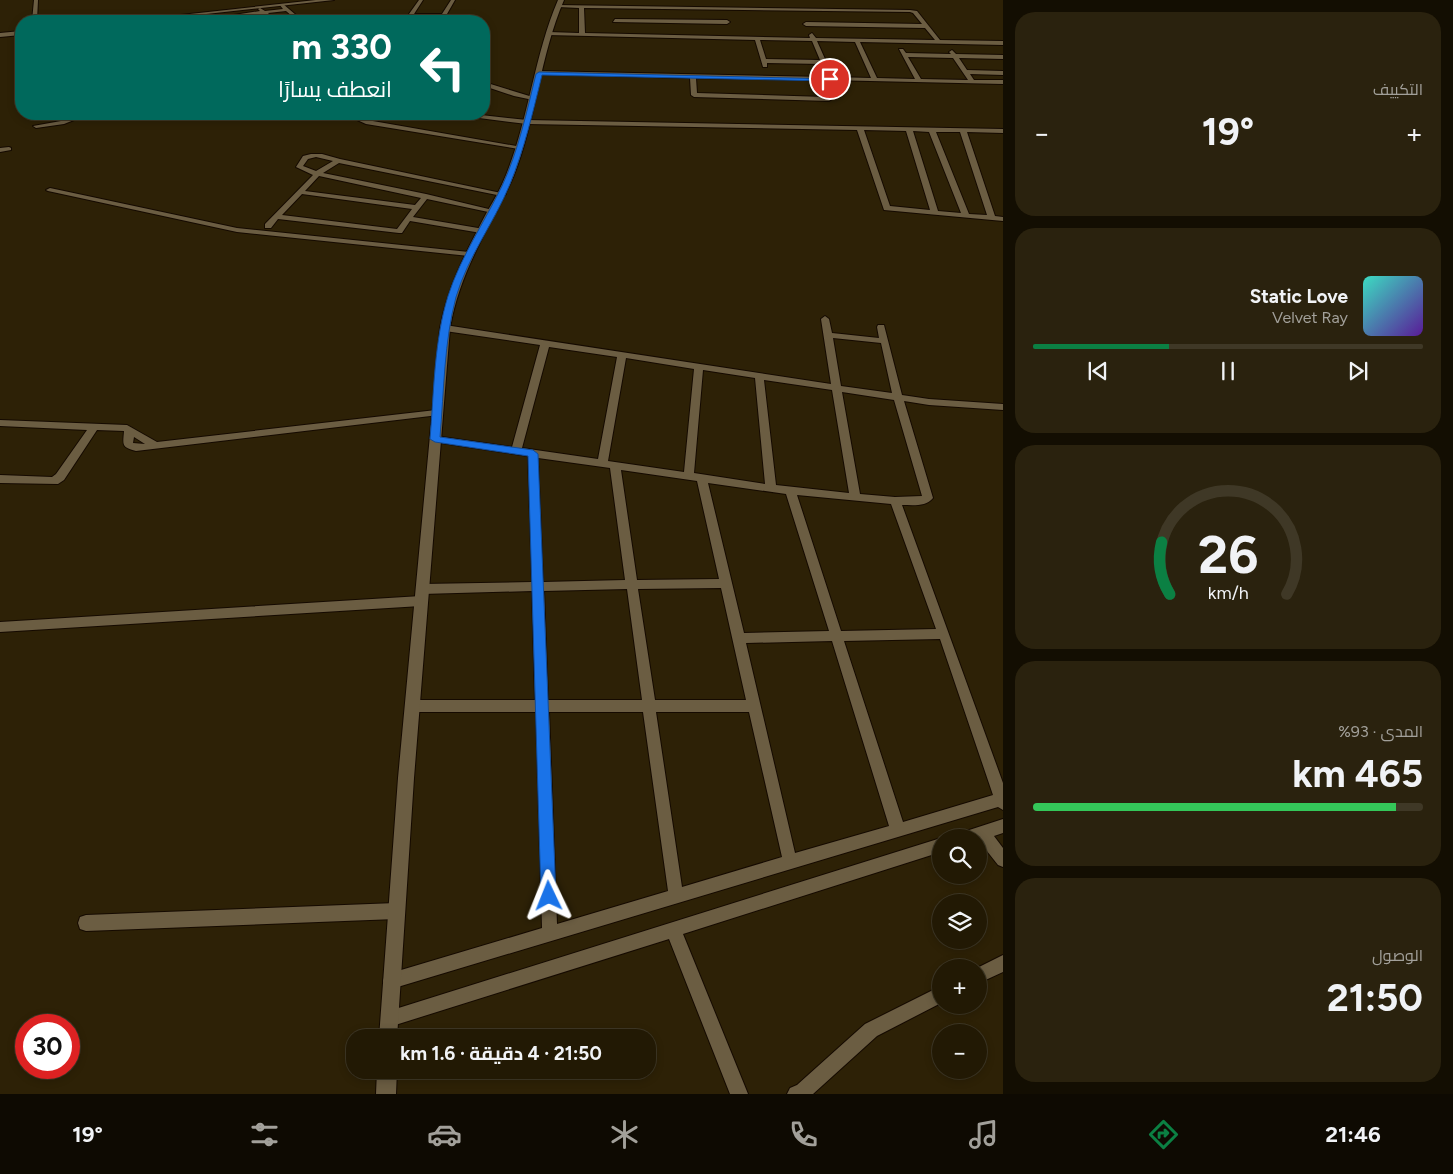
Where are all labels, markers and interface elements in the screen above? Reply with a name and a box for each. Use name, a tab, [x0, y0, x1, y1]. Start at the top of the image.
text: 330 m	[292, 26, 392, 68]
icon: left	[410, 35, 475, 100]
pin	[809, 58, 851, 100]
icon: arrive	[816, 65, 844, 93]
text: انعطف يسارًا	[278, 76, 392, 103]
text: التكييف	[1373, 80, 1423, 99]
text: 19°	[1202, 109, 1254, 155]
text: −	[1033, 116, 1050, 150]
text: +	[1406, 116, 1423, 150]
text: Static Love	[1250, 285, 1348, 308]
text: Velvet Ray	[1272, 308, 1348, 327]
icon: previous	[1084, 357, 1112, 385]
icon: pause	[1214, 357, 1242, 385]
icon: next	[1344, 357, 1372, 385]
text: 26	[1198, 524, 1258, 586]
text: km/h	[1208, 582, 1248, 603]
text: المدى · 93%	[1338, 722, 1423, 741]
text: 465 km	[1292, 751, 1423, 797]
map controls	[932, 829, 987, 1079]
button: search	[932, 829, 987, 884]
position arrow	[522, 869, 574, 921]
button: layers	[932, 894, 987, 949]
text: الوصول	[1372, 946, 1423, 965]
button: +	[932, 959, 987, 1014]
text: 21:50	[1327, 975, 1423, 1021]
speed limit sign: 30	[15, 1014, 80, 1079]
button: −	[932, 1024, 987, 1079]
text: 21:50 · 4 دقيقة · 1.6 km	[400, 1042, 602, 1065]
icon: filters	[247, 1117, 282, 1152]
icon: car	[427, 1117, 462, 1152]
icon: climate	[607, 1117, 642, 1152]
icon: phone	[786, 1117, 821, 1152]
icon: music	[966, 1117, 1001, 1152]
icon: directions	[1146, 1117, 1181, 1152]
text: 19°	[72, 1121, 103, 1148]
text: 21:46	[1325, 1121, 1381, 1148]

